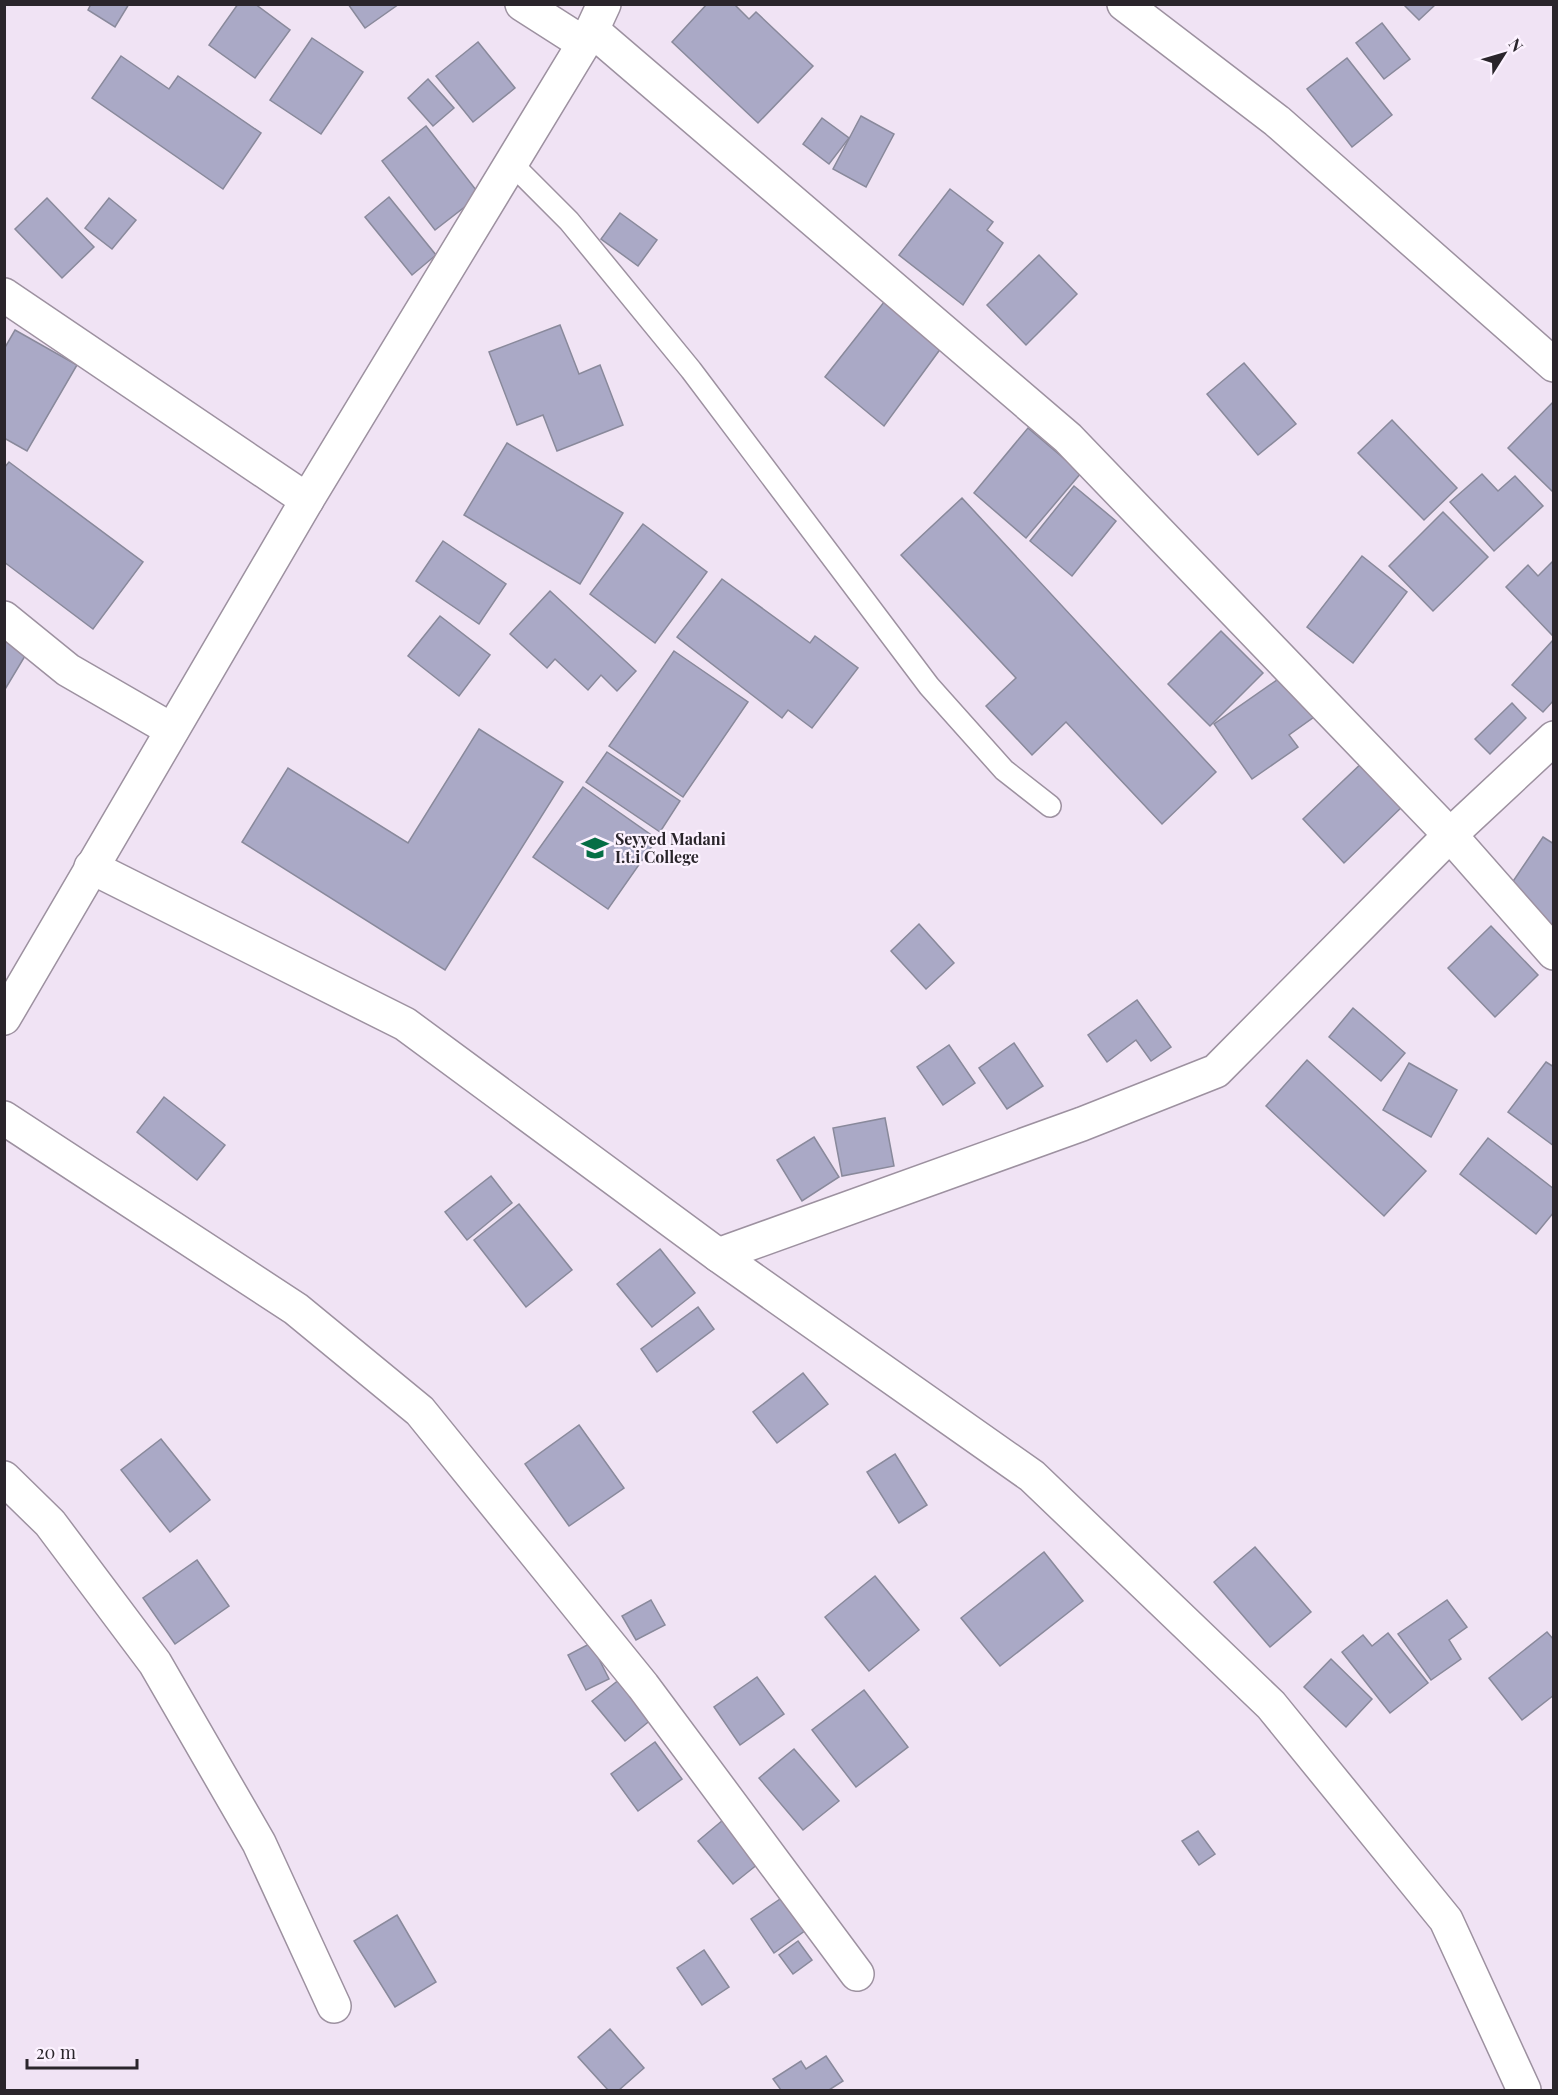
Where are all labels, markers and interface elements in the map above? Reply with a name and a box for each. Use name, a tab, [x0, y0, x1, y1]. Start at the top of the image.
north arrow	[1474, 24, 1534, 84]
text: N	[1505, 34, 1529, 56]
place label: Seyyed Madani I.t.i College	[615, 828, 726, 867]
school or university icon: Seyyed Madani I.t.i College	[580, 833, 610, 863]
scale bar	[27, 2032, 136, 2070]
text: 20 m	[36, 2040, 76, 2064]

